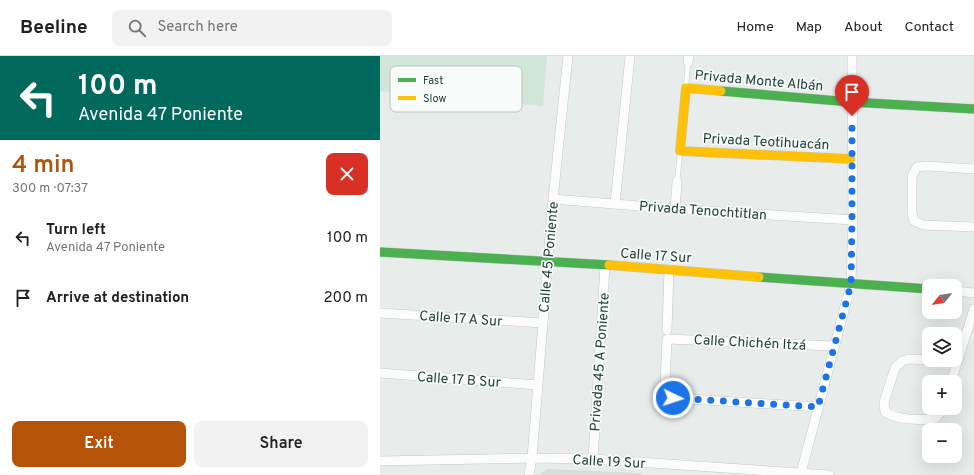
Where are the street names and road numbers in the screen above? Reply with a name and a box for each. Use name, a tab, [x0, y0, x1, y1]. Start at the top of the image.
street label: Privada Monte Albán	[694, 67, 824, 96]
street label: Privada Teotihuacán	[702, 131, 830, 154]
street label: Privada Tenochtitlan	[638, 199, 767, 224]
street label: Calle 45 Poniente	[536, 201, 563, 313]
street label: Calle 17 Sur	[620, 246, 693, 268]
street label: Privada 45 A Poniente	[587, 292, 614, 432]
street label: Calle 17 A Sur	[419, 308, 504, 331]
street label: Calle Chichén Itzá	[693, 332, 807, 355]
street label: Calle 17 B Sur	[416, 369, 502, 392]
street label: Calle 19 Sur	[572, 452, 646, 473]

